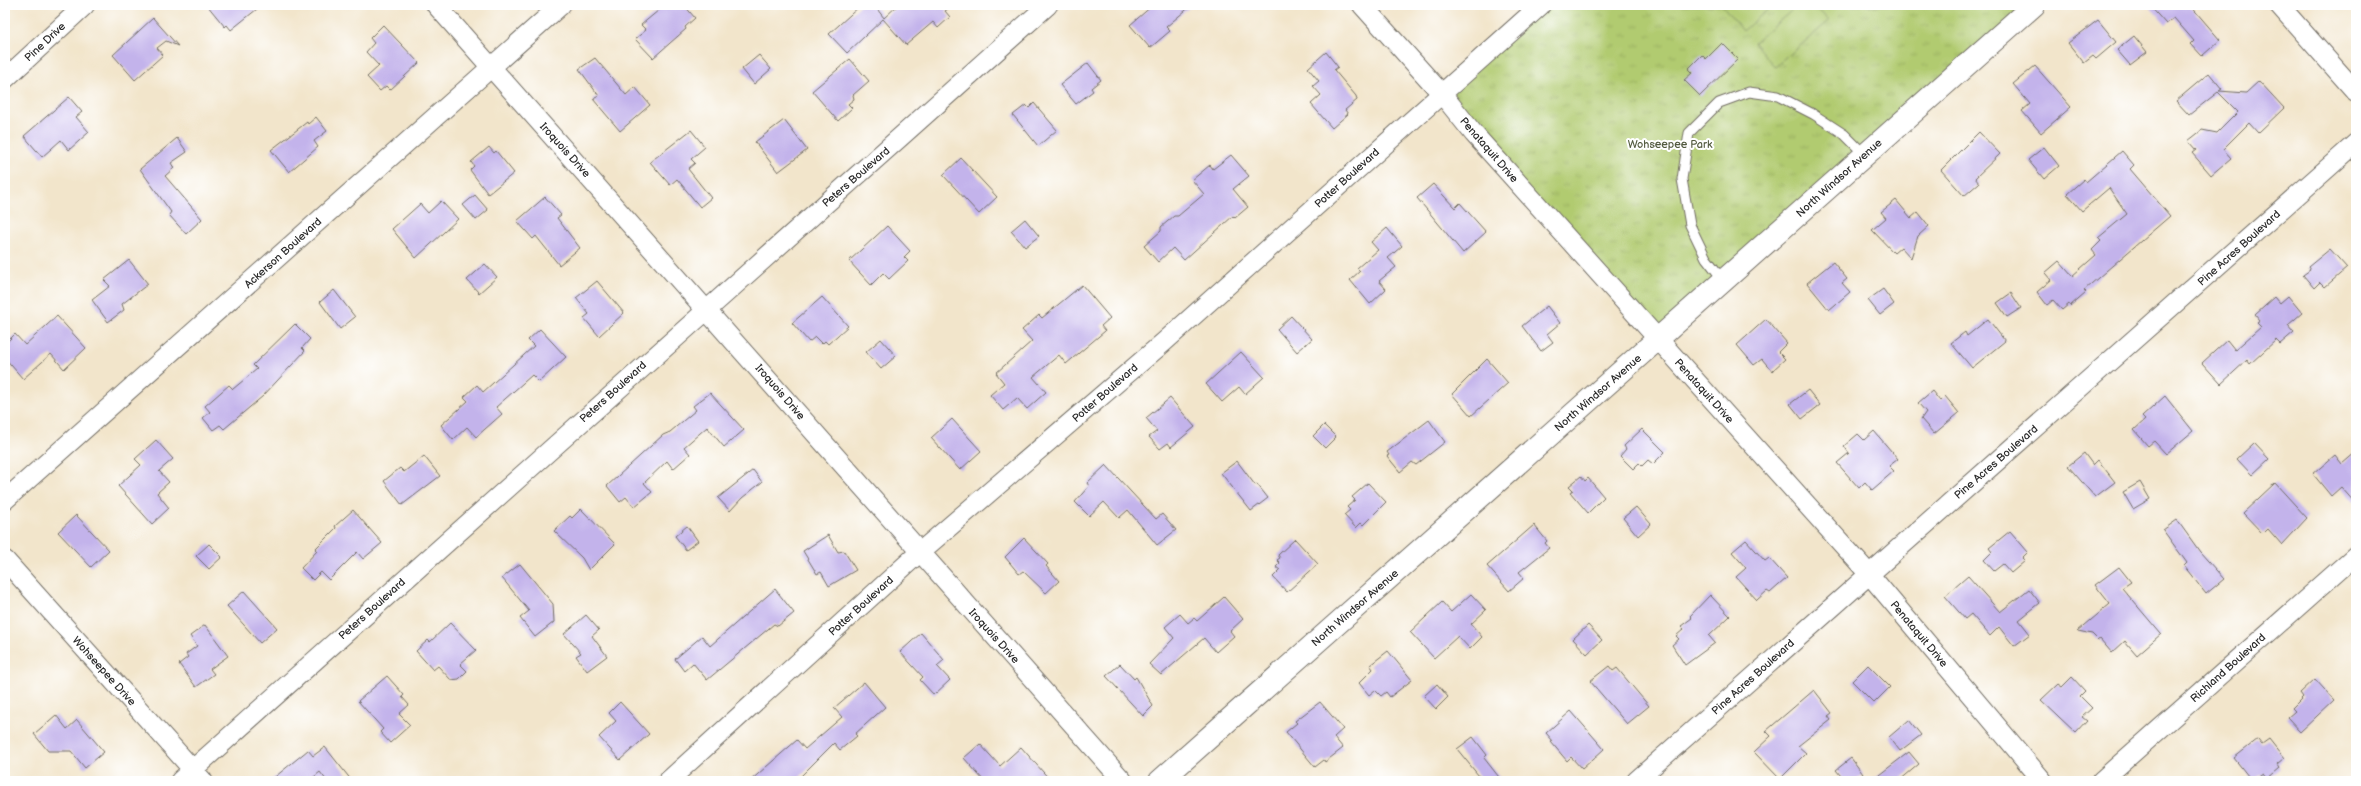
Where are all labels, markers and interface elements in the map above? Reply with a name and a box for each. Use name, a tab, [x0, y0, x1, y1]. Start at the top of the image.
street label: Pine Drive	[22, 20, 68, 64]
street label: Penataquit Drive	[1457, 115, 1521, 186]
street label: Iroquois Drive	[537, 120, 593, 180]
street label: North Windsor Avenue	[1793, 136, 1885, 220]
park label: Wohseepee Park	[1628, 138, 1713, 151]
street label: Peters Boulevard	[820, 144, 892, 210]
street label: Potter Boulevard	[1312, 146, 1382, 210]
street label: Pine Acres Boulevard	[2195, 208, 2283, 288]
street label: Ackerson Boulevard	[242, 215, 324, 291]
street label: North Windsor Avenue	[1552, 351, 1644, 434]
street label: Penataquit Drive	[1672, 356, 1737, 426]
street label: Peters Boulevard	[577, 359, 649, 425]
street label: Potter Boulevard	[1070, 361, 1140, 425]
street label: Iroquois Drive	[752, 362, 808, 423]
street label: Pine Acres Boulevard	[1952, 422, 2040, 502]
street label: North Windsor Avenue	[1309, 566, 1401, 649]
street label: Potter Boulevard	[826, 574, 896, 638]
street label: Peters Boulevard	[336, 576, 408, 642]
street label: Penataquit Drive	[1888, 598, 1951, 670]
street label: Iroquois Drive	[966, 606, 1022, 666]
street label: Richland Boulevard	[2188, 631, 2268, 705]
street label: Wohseepee Drive	[70, 634, 139, 709]
street label: Pine Acres Boulevard	[1709, 637, 1797, 717]

